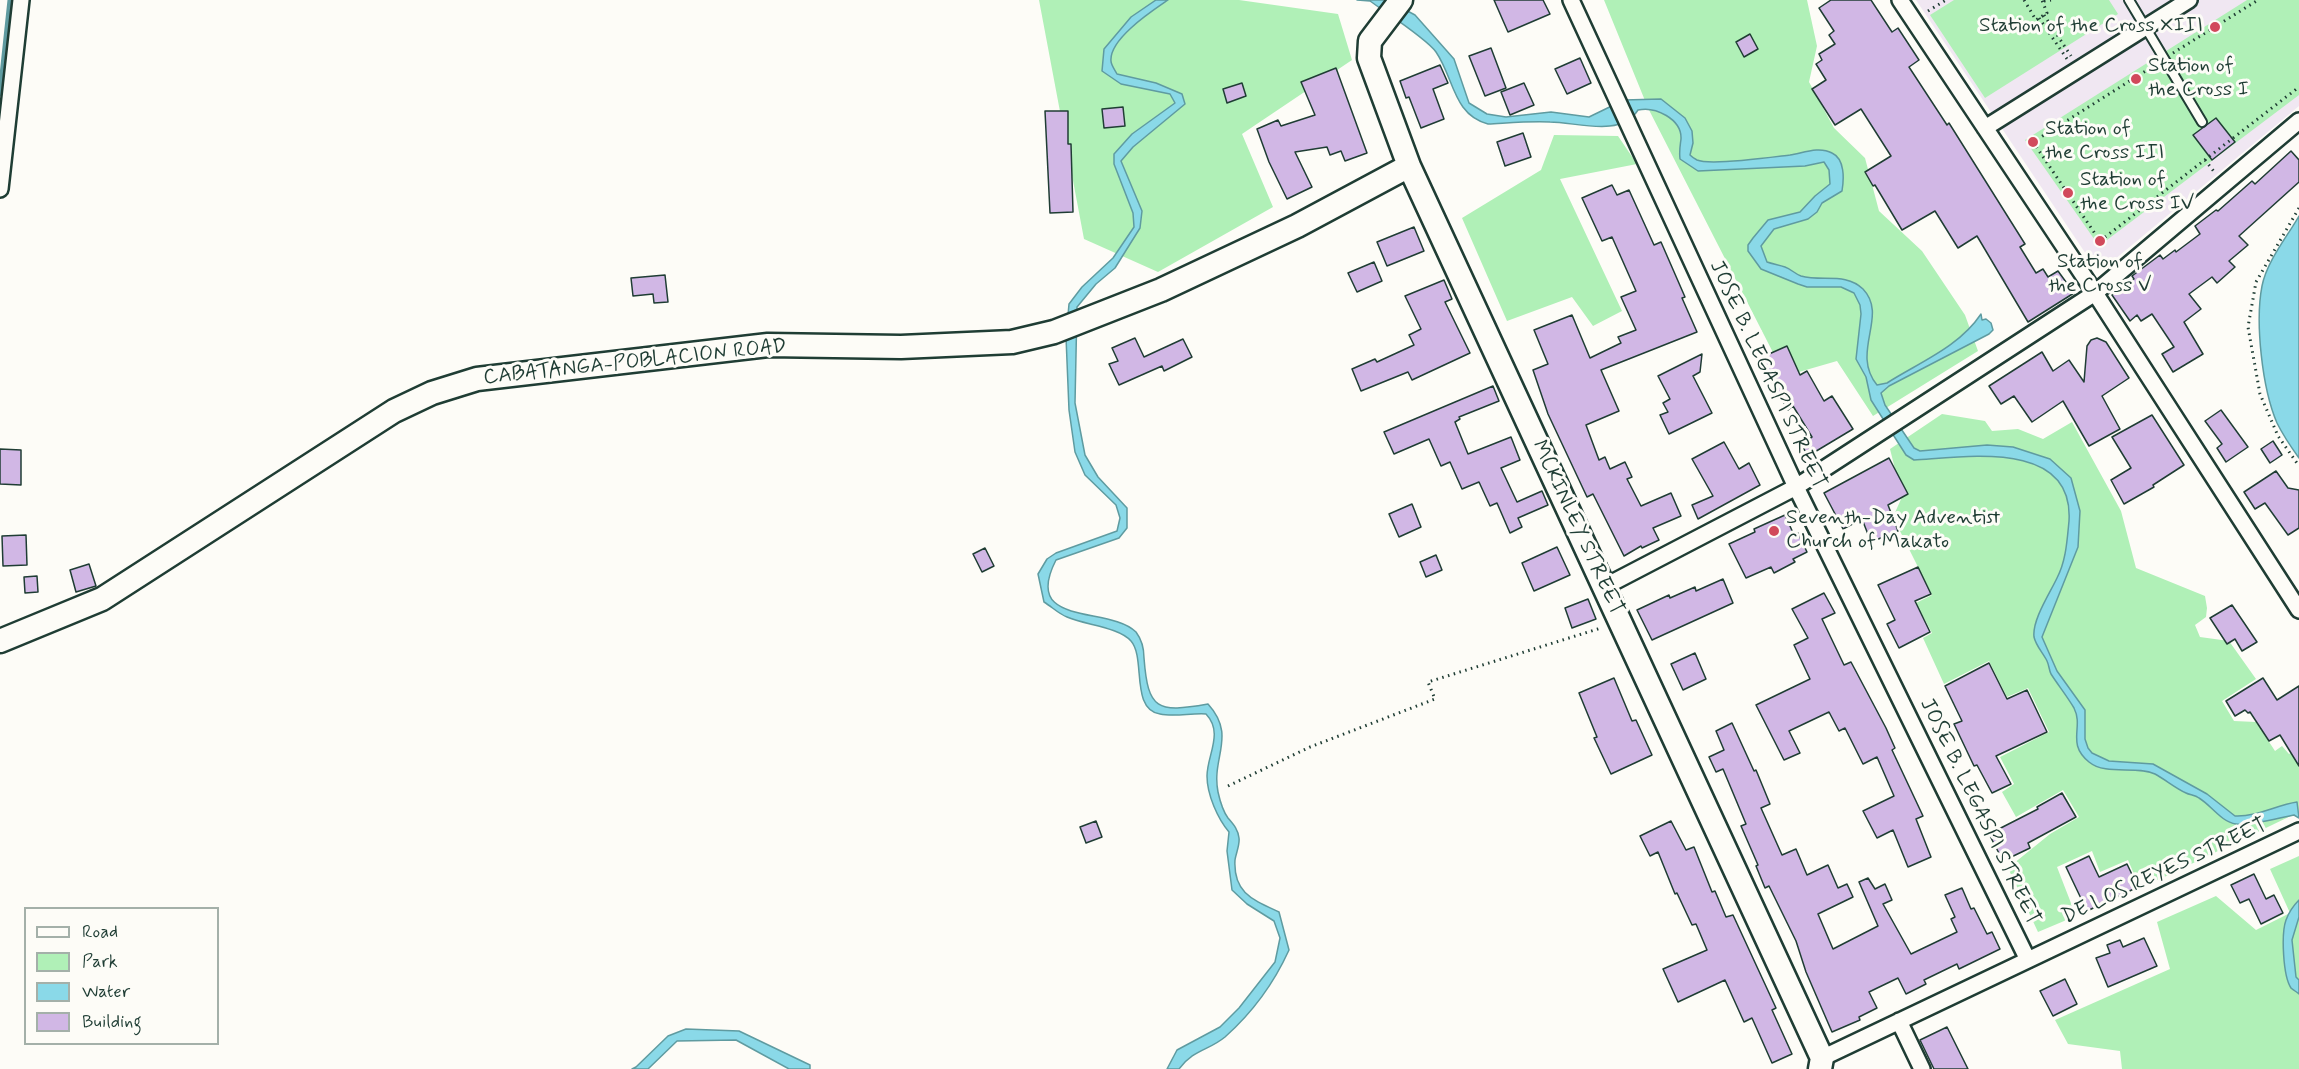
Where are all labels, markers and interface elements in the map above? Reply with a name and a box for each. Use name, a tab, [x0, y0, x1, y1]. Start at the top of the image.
place label: Station of the Cross XIII	[1979, 14, 2203, 40]
marker: Station of the Cross XIII	[2208, 20, 2222, 34]
place label: Station of the Cross I	[2148, 54, 2249, 104]
marker: Station of the Cross I	[2129, 72, 2143, 86]
place label: Station of the Cross III	[2045, 117, 2164, 167]
marker: Station of the Cross III	[2026, 135, 2040, 149]
place label: Station of the Cross IV	[2080, 168, 2194, 218]
marker: Station of the Cross IV	[2061, 186, 2075, 200]
marker: Station of the Cross V	[2093, 234, 2107, 248]
place label: Station of the Cross V	[2048, 250, 2152, 300]
street label: JOSE B. LEGASPI STREET	[1703, 257, 1831, 493]
street label: CABATANGA-POBLACION ROAD	[482, 335, 788, 391]
street label: MCKINLEY STREET	[1525, 436, 1629, 620]
place label: Seventh-Day Adventist Church of Makato	[1786, 506, 2000, 556]
marker: Seventh-Day Adventist Church of Makato	[1767, 524, 1781, 538]
street label: JOSE B. LEGASPI STREET	[1913, 694, 2045, 930]
street label: DE LOS REYES STREET	[2058, 813, 2272, 931]
legend	[24, 907, 219, 1045]
text: Road	[82, 920, 118, 944]
text: Park	[82, 950, 118, 974]
text: Water	[82, 980, 130, 1004]
text: Building	[82, 1010, 142, 1034]

